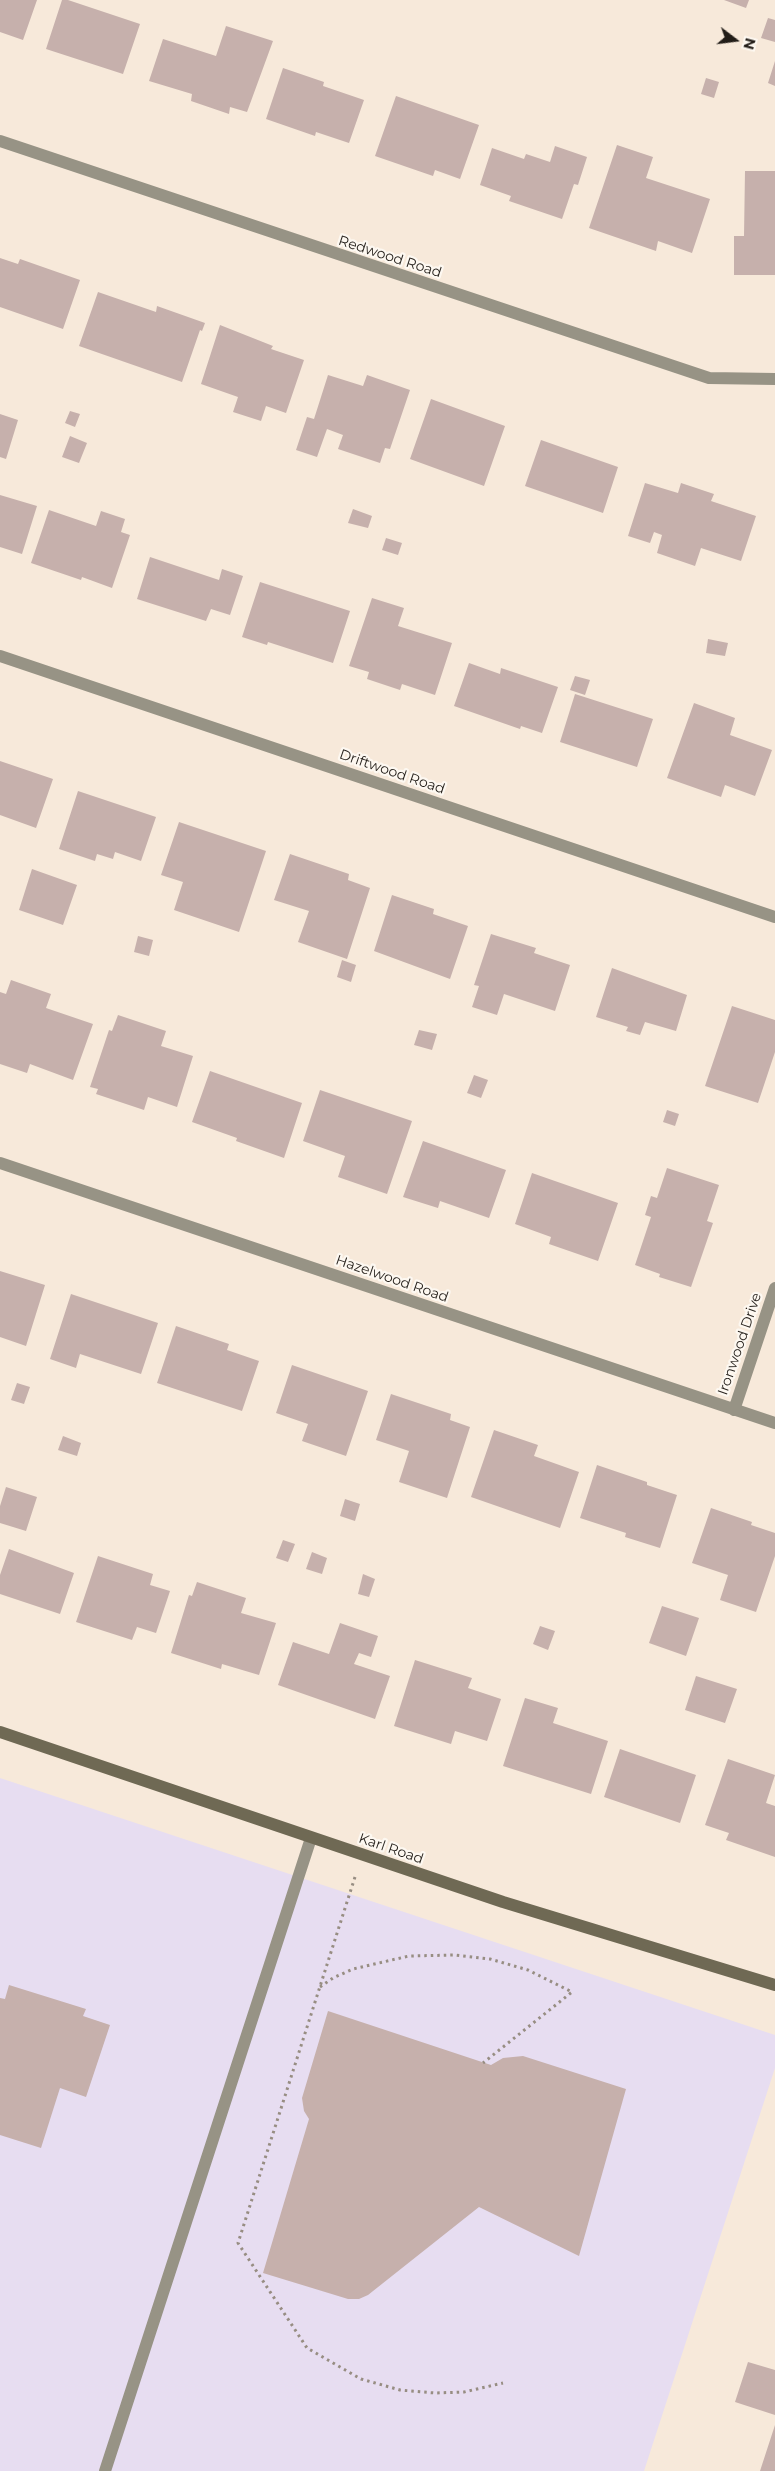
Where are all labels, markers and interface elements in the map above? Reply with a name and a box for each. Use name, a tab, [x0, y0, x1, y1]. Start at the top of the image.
north arrow	[710, 15, 760, 65]
text: N	[739, 36, 760, 52]
street label: Redwood Road	[336, 232, 444, 282]
street label: Driftwood Road	[337, 746, 447, 798]
street label: Hazelwood Road	[333, 1252, 451, 1306]
street label: Ironwood Drive	[715, 1291, 765, 1397]
street label: Karl Road	[356, 1830, 426, 1868]

